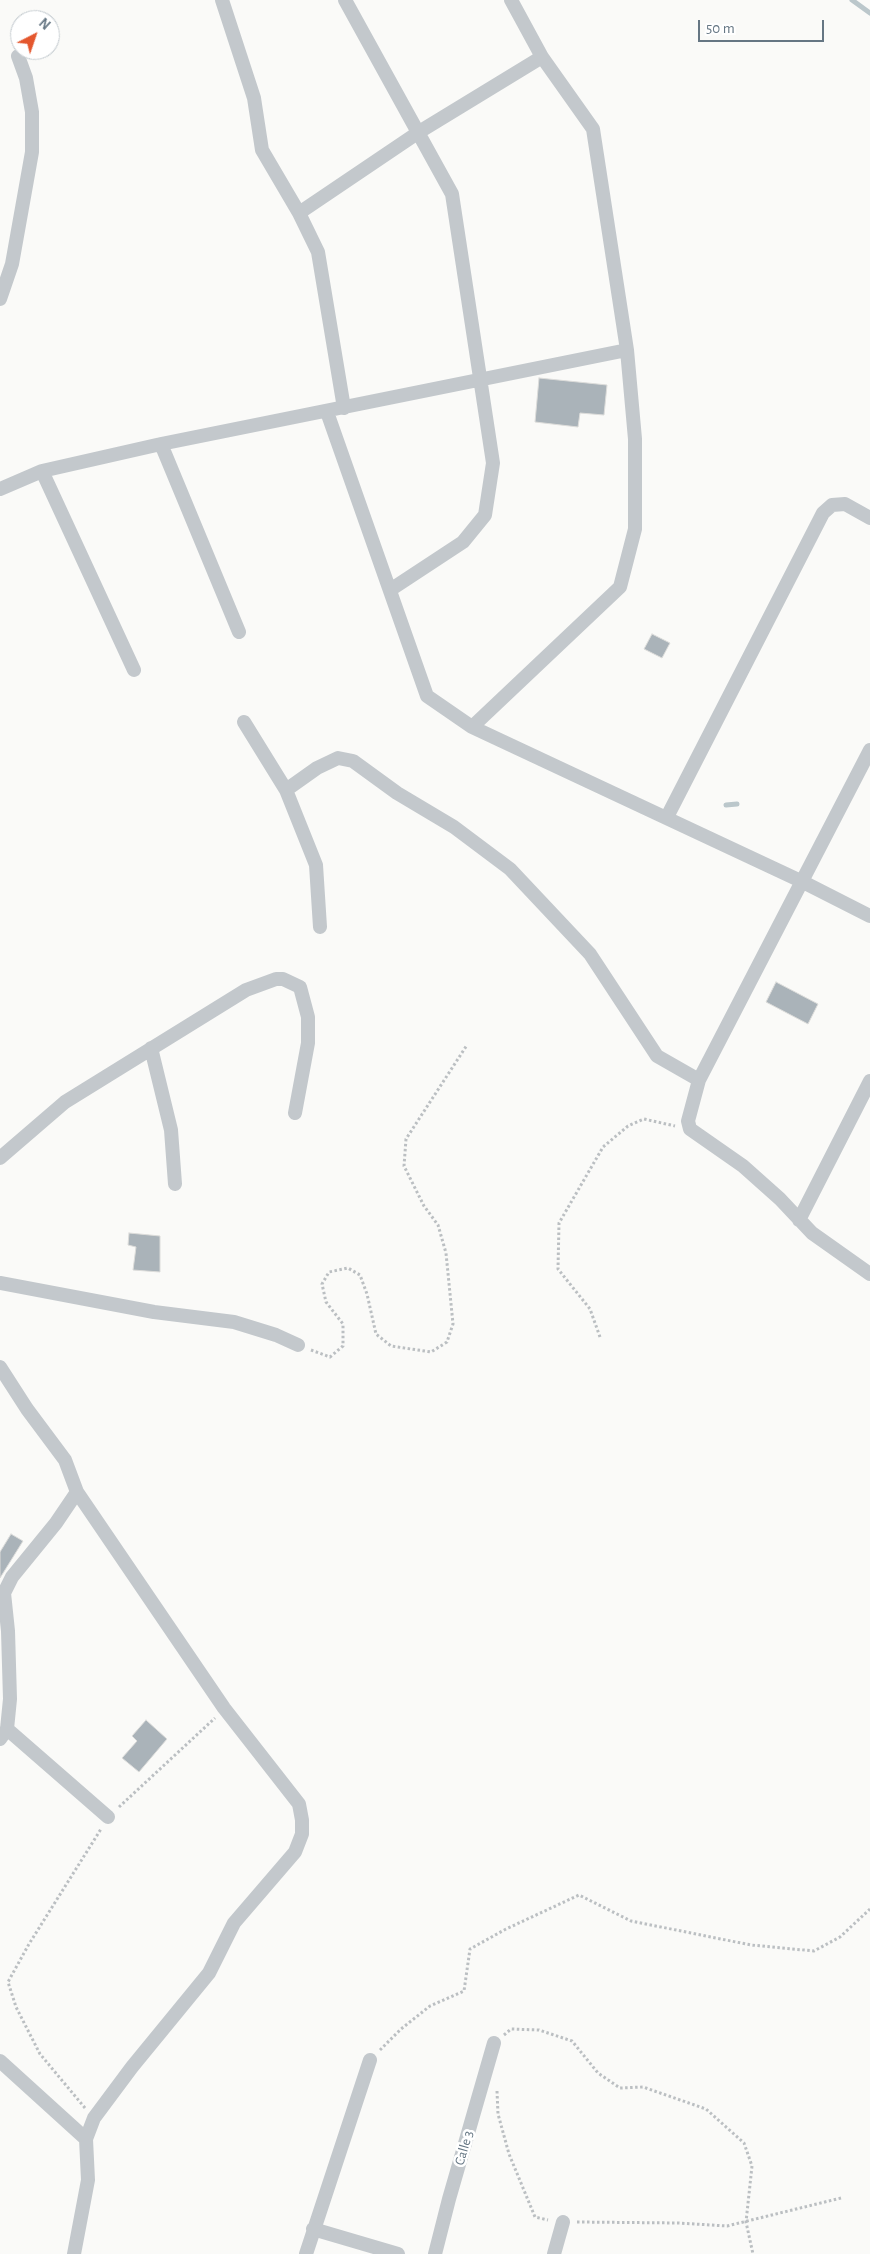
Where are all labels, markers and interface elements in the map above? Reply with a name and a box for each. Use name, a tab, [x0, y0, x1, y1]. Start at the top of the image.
north arrow	[10, 10, 60, 60]
scale bar	[700, 10, 826, 42]
text: N	[36, 16, 52, 33]
text: 50 m	[706, 21, 735, 36]
street label: Calle 3	[451, 2129, 477, 2167]

